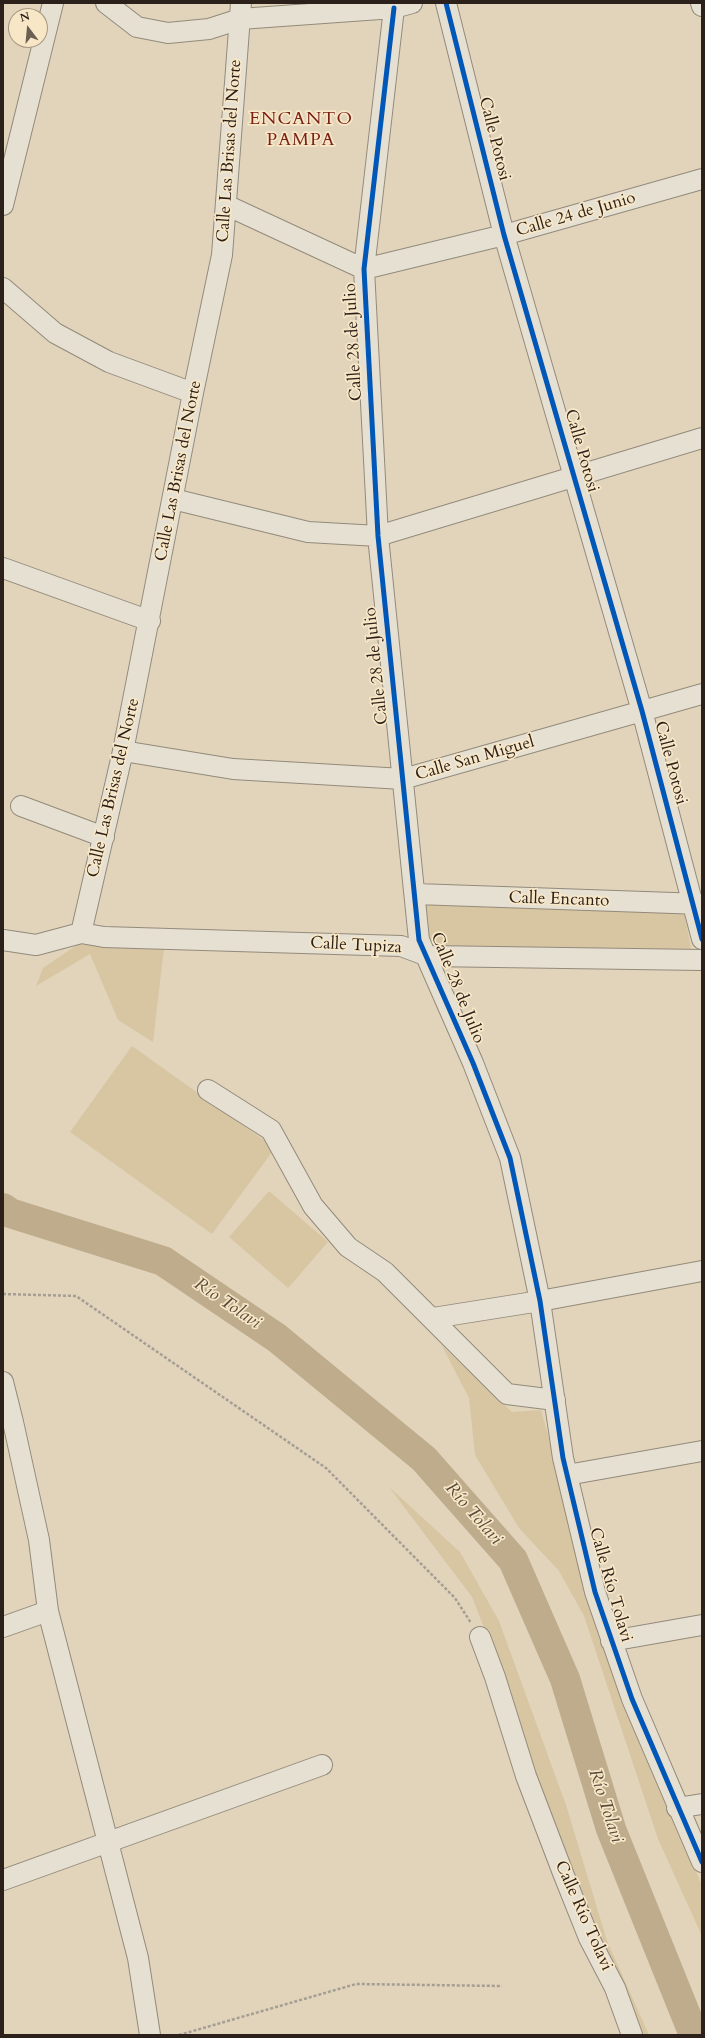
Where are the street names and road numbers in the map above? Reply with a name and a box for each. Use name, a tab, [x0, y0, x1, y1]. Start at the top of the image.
street label: Calle Las Brisas del Norte	[213, 59, 247, 243]
street label: Calle Potosi	[474, 95, 514, 183]
street label: Calle 24 de Junio	[514, 188, 638, 242]
street label: Calle 28 de Julio	[341, 283, 367, 401]
street label: Calle Las Brisas del Norte	[151, 379, 207, 563]
street label: Calle Potosi	[559, 407, 603, 495]
street label: Calle 28 de Julio	[361, 606, 393, 726]
street label: Calle Las Brisas del Norte	[83, 696, 145, 880]
street label: Calle Potosi	[649, 719, 691, 807]
street label: Calle San Miguel	[413, 732, 537, 786]
street label: Calle Encanto	[508, 888, 610, 912]
street label: Calle 28 de Julio	[425, 929, 489, 1047]
street label: Calle Tupiza	[310, 933, 402, 959]
street label: Calle Río Tolavi	[584, 1525, 636, 1645]
street label: Calle Río Tolavi	[550, 1858, 616, 1974]

